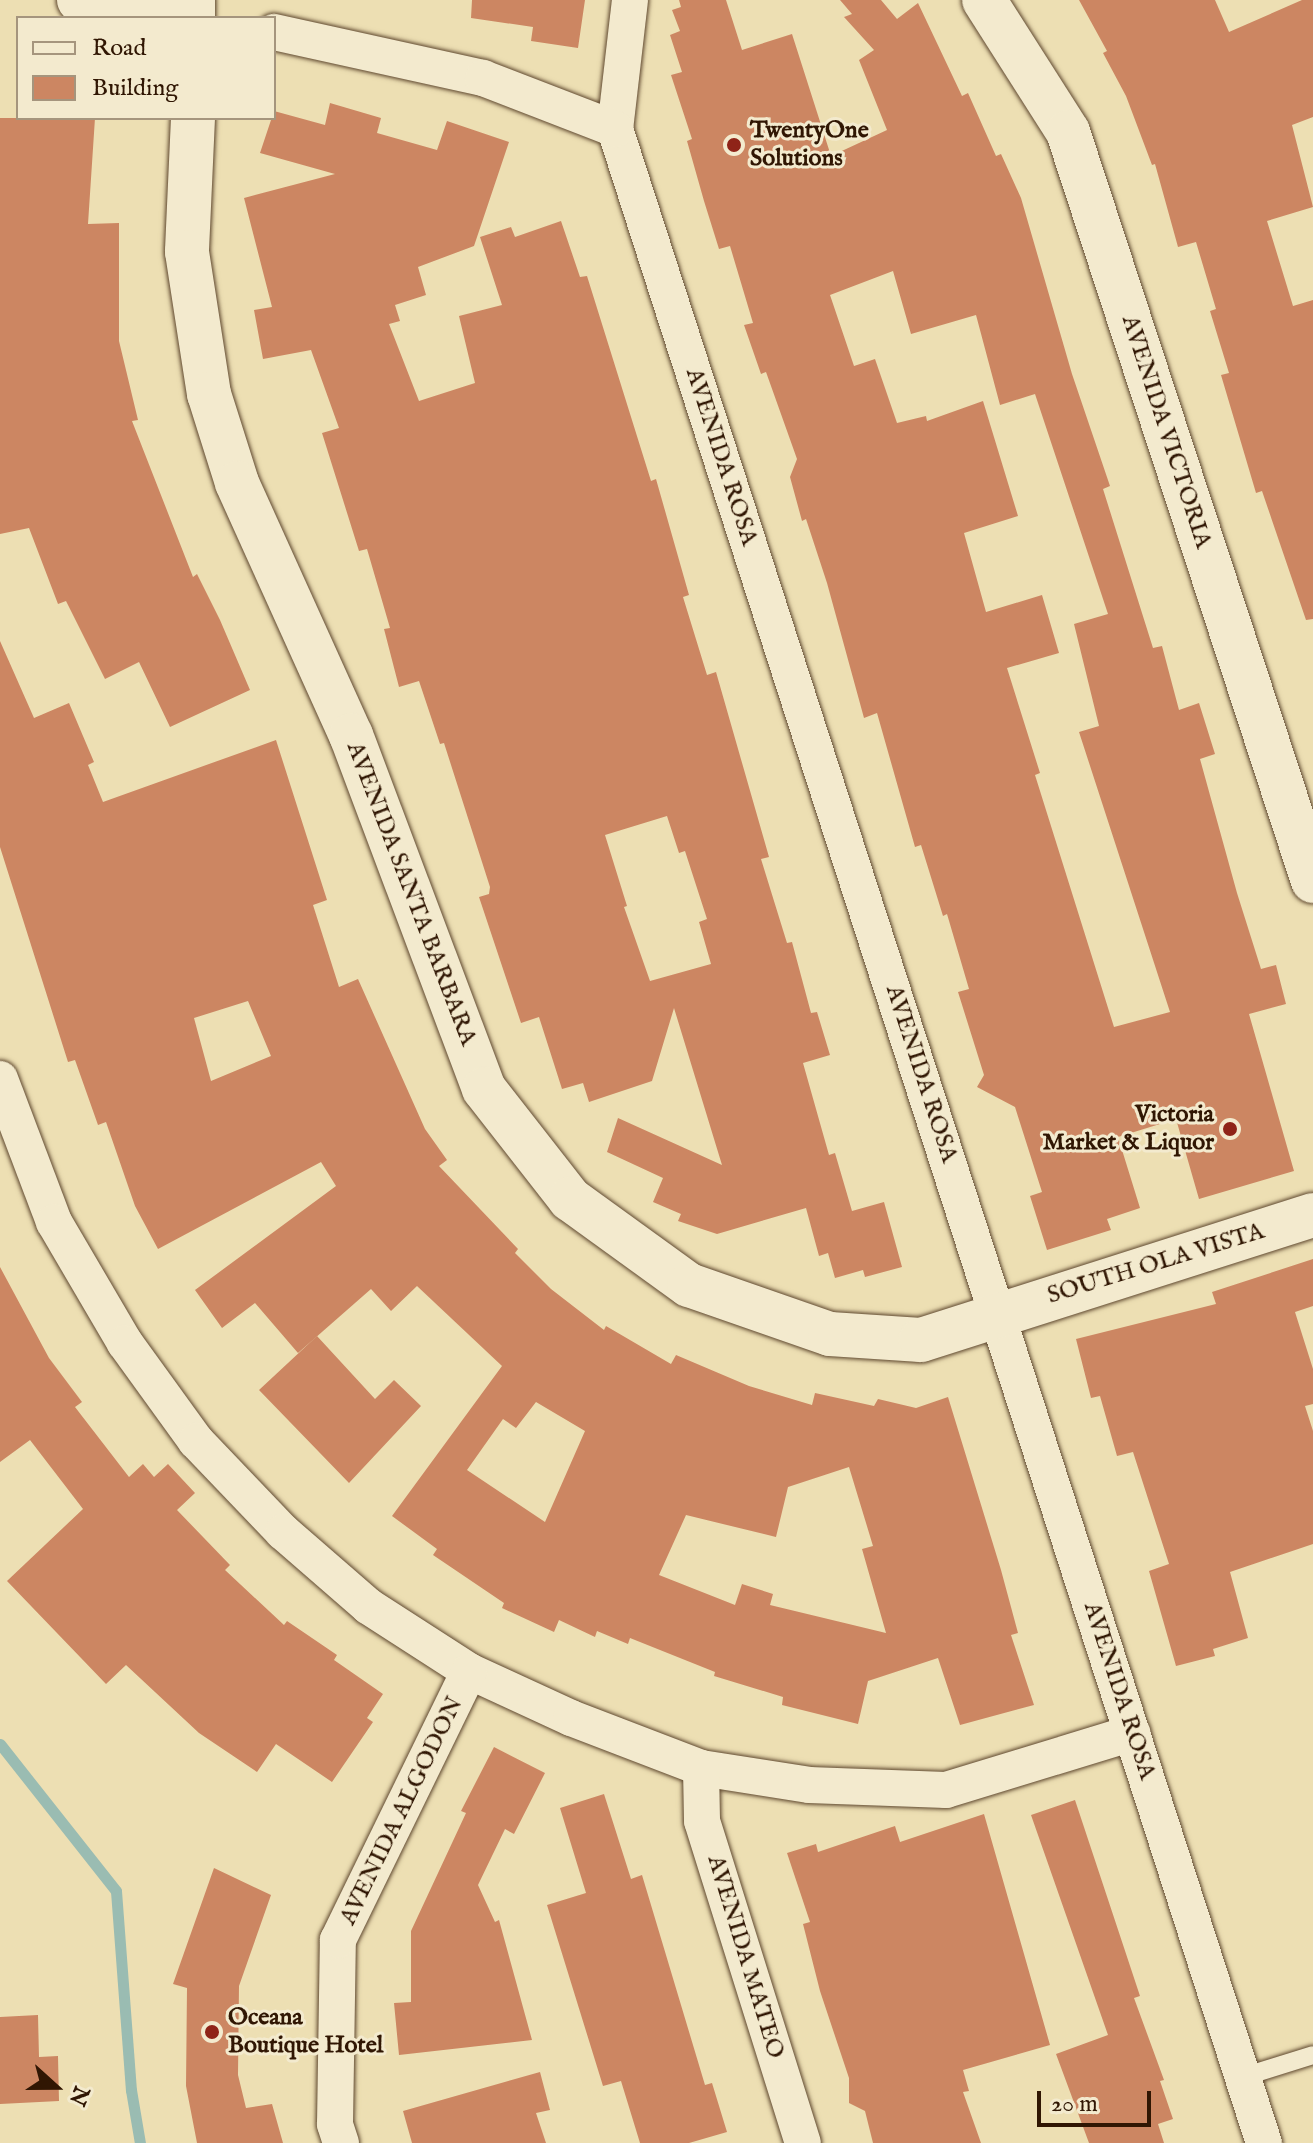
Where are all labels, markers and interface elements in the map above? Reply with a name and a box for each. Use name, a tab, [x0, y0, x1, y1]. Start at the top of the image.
legend	[16, 16, 276, 120]
text: Road	[92, 33, 146, 64]
text: Building	[92, 73, 178, 104]
place label: TwentyOne Solutions	[750, 117, 869, 173]
marker: TwentyOne Solutions	[725, 136, 743, 154]
street label: AVENIDA VICTORIA	[1115, 312, 1217, 552]
street label: AVENIDA ROSA	[679, 365, 763, 549]
street label: AVENIDA SANTA BARBARA	[340, 738, 482, 1050]
street label: AVENIDA ROSA	[879, 982, 963, 1166]
place label: Victoria Market & Liquor	[1043, 1101, 1214, 1157]
marker: Victoria Market & Liquor	[1221, 1120, 1239, 1138]
street label: SOUTH OLA VISTA	[1044, 1217, 1268, 1311]
street label: AVENIDA ROSA	[1077, 1599, 1161, 1783]
street label: AVENIDA ALGODON	[334, 1692, 470, 1930]
street label: AVENIDA MATEO	[700, 1852, 790, 2062]
place label: Oceana Boutique Hotel	[228, 2004, 383, 2060]
marker: Oceana Boutique Hotel	[203, 2023, 221, 2041]
north arrow	[16, 2047, 96, 2127]
scale bar	[1041, 2075, 1155, 2125]
text: N	[62, 2082, 95, 2110]
text: 20 m	[1051, 2089, 1098, 2120]

